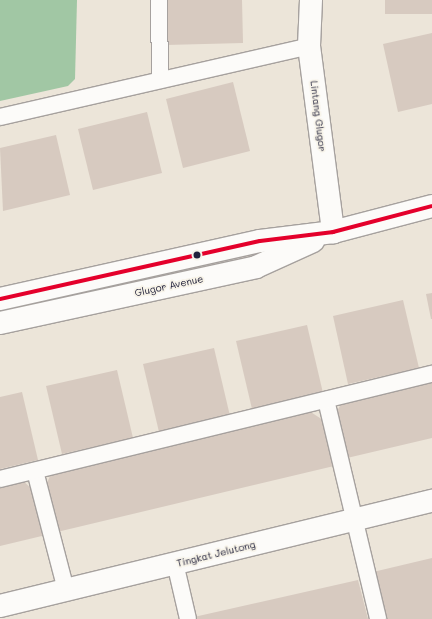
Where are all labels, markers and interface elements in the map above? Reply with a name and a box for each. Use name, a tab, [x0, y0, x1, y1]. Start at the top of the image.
street label: Lintang Glugor	[308, 80, 328, 152]
unlabelled marker	[192, 250, 202, 260]
street label: Glugor Avenue	[134, 273, 204, 299]
street label: Tingkat Jelutong	[176, 538, 256, 570]

